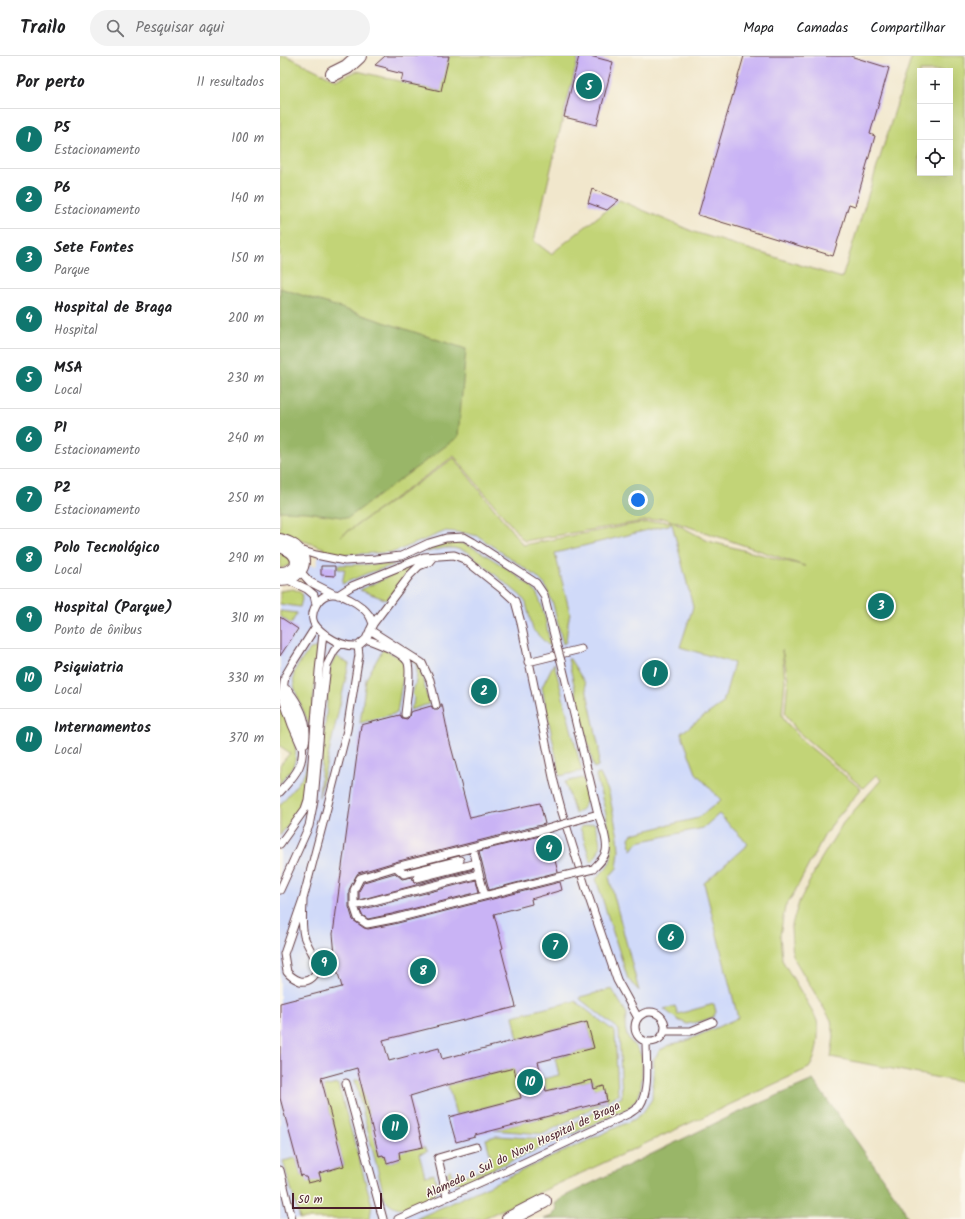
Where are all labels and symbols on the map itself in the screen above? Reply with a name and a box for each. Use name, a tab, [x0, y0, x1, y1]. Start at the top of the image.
pin: 5	[576, 71, 602, 101]
your location	[628, 490, 648, 510]
pin: 3	[868, 591, 894, 621]
pin: 1	[642, 658, 668, 688]
pin: 2	[471, 676, 497, 706]
pin: 4	[536, 833, 562, 863]
pin: 6	[658, 922, 684, 952]
pin: 7	[542, 931, 568, 961]
pin: 9	[311, 948, 337, 978]
pin: 8	[410, 956, 436, 986]
pin: 10	[517, 1067, 543, 1097]
street label: Alameda a Sul do Novo Hospital de Braga	[423, 1096, 624, 1204]
pin: 11	[382, 1112, 408, 1142]
scale bar	[292, 1191, 382, 1210]

